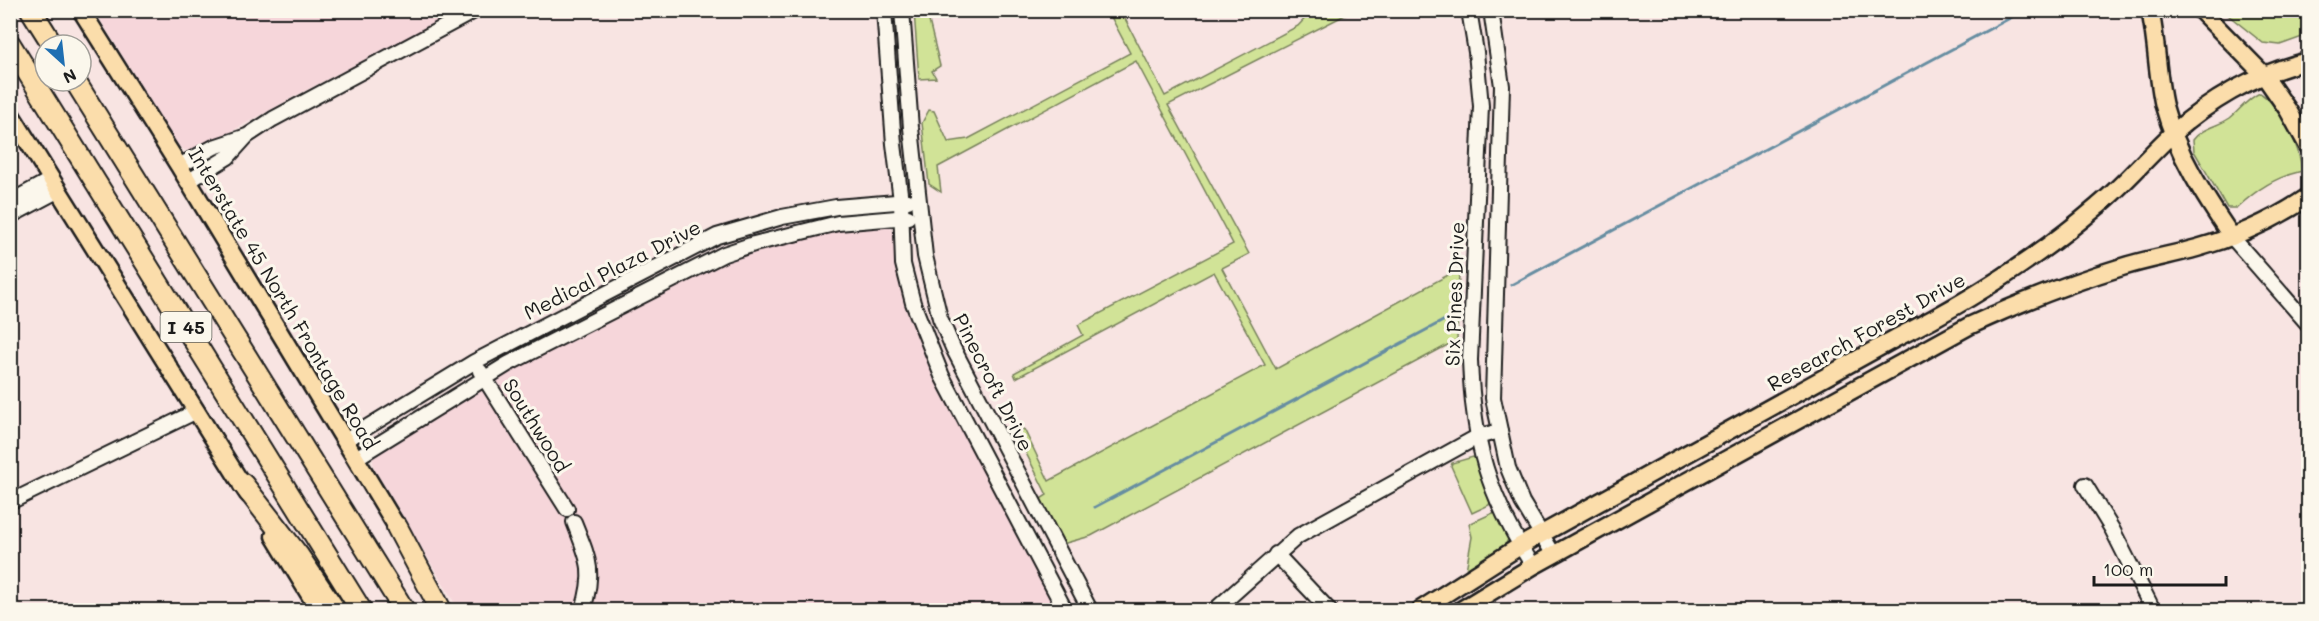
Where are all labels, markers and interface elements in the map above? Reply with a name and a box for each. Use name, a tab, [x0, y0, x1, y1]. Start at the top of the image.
north arrow	[33, 33, 93, 93]
text: N	[60, 65, 80, 89]
street label: Interstate 45 North Frontage Road	[183, 142, 385, 454]
street label: Medical Plaza Drive	[519, 213, 705, 325]
street label: Six Pines Drive	[1438, 221, 1470, 367]
street label: Research Forest Drive	[1762, 266, 1970, 396]
street label: Pinecroft Drive	[948, 309, 1040, 455]
road number: I 45	[160, 312, 212, 342]
street label: Southwood	[498, 373, 576, 477]
scale bar	[2094, 549, 2226, 587]
text: 100 m	[2103, 557, 2153, 581]

